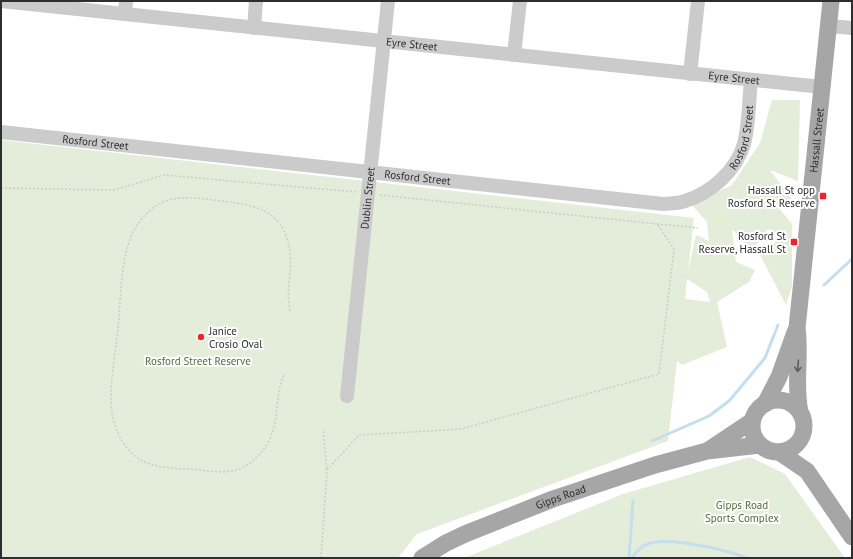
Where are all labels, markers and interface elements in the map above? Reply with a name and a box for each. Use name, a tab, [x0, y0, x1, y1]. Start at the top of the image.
street label: Eyre Street	[385, 34, 438, 54]
street label: Eyre Street	[708, 68, 761, 87]
street label: Rosford Street	[726, 105, 756, 173]
street label: Hassall Street	[806, 107, 827, 173]
street label: Rosford Street	[62, 132, 130, 153]
street label: Dublin Street	[357, 166, 378, 230]
street label: Rosford Street	[384, 167, 452, 188]
place label: Hassall St opp Rosford St Reserve	[728, 183, 815, 210]
marker: Hassall St opp Rosford St Reserve	[818, 191, 828, 201]
place label: Rosford St Reserve, Hassall St	[699, 229, 786, 256]
marker: Rosford St Reserve, Hassall St	[789, 237, 799, 247]
place label: Janice Crosio Oval	[208, 324, 263, 351]
marker: Janice Crosio Oval	[196, 332, 206, 342]
park label: Rosford Street Reserve	[145, 354, 251, 368]
one-way arrow	[795, 359, 802, 372]
street label: Gipps Road	[533, 482, 588, 512]
park label: Gipps Road Sports Complex	[705, 498, 779, 525]

